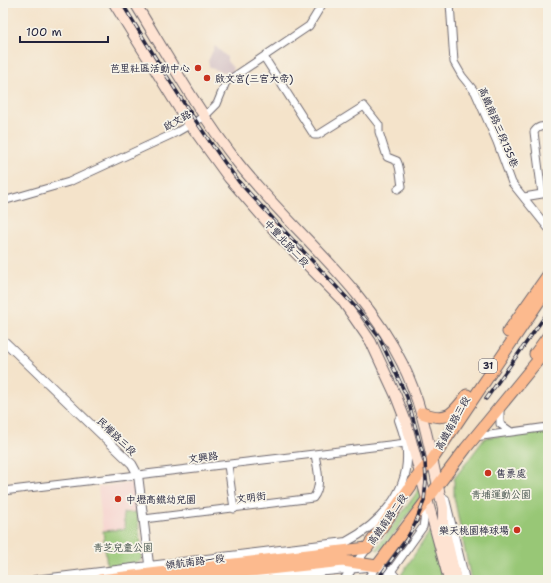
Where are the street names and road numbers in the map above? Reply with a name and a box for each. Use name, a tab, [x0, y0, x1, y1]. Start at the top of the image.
street label: 高鐵南路三段135巷	[476, 85, 522, 170]
street label: 啟文路	[161, 107, 194, 133]
street label: 中豐北路二段	[261, 217, 312, 270]
road number: 31	[479, 359, 497, 373]
street label: 高鐵南路三段	[432, 394, 473, 453]
street label: 民權路三段	[94, 414, 139, 458]
street label: 文興路	[187, 449, 219, 466]
street label: 文明街	[235, 489, 267, 506]
street label: 高鐵南路二段	[365, 491, 410, 548]
street label: 領航南路一段	[164, 551, 226, 572]

